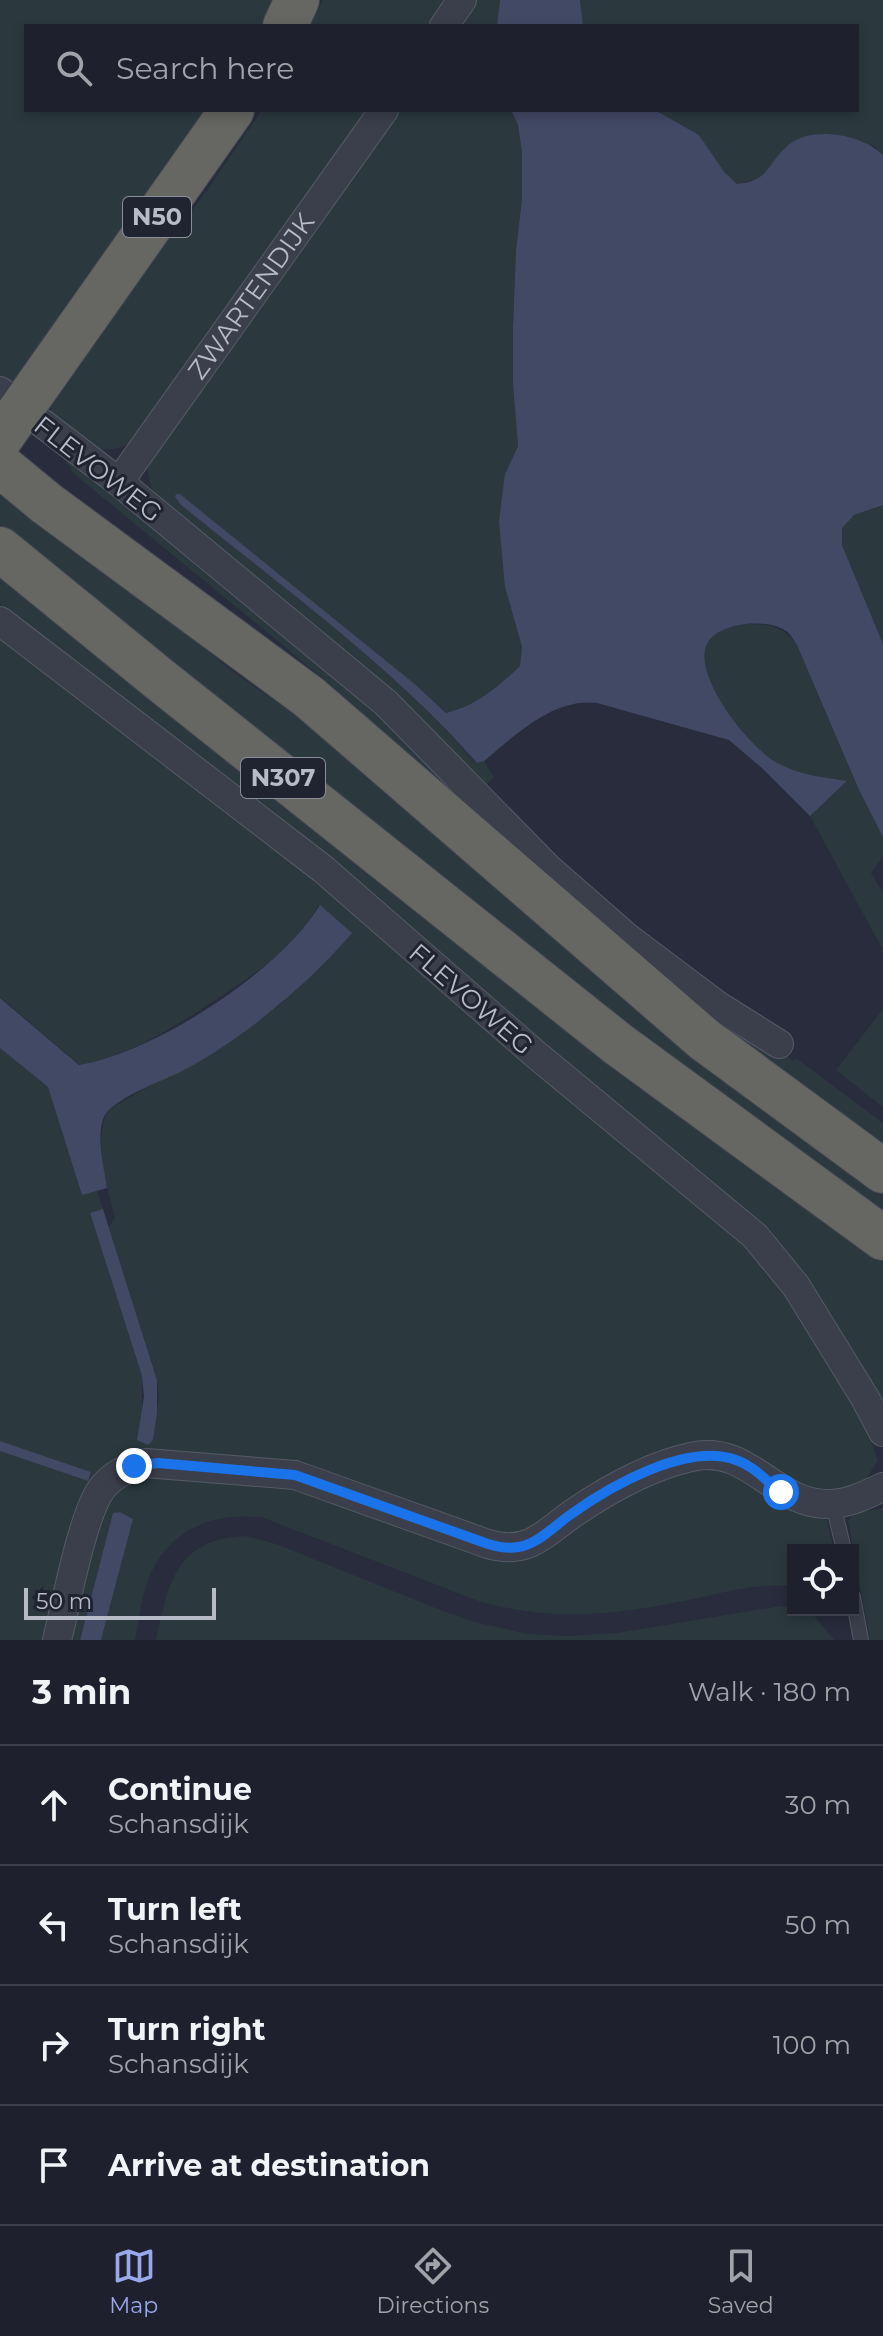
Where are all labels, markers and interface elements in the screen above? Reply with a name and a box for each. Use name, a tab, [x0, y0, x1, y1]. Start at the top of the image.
search box	[24, 24, 859, 112]
icon: search	[52, 46, 96, 90]
text: Search here	[116, 50, 294, 87]
road number: N50	[123, 197, 191, 237]
street label: ZWARTENDIJK	[181, 207, 322, 386]
street label: FLEVOWEG	[28, 409, 168, 529]
road number: N307	[241, 758, 325, 798]
street label: FLEVOWEG	[403, 937, 539, 1061]
route end	[116, 1448, 152, 1484]
route start	[763, 1474, 799, 1510]
map controls	[787, 1544, 859, 1616]
button: locate	[787, 1544, 859, 1616]
scale bar	[24, 1584, 216, 1620]
text: 50 m	[36, 1588, 92, 1615]
text: 3 min	[32, 1671, 131, 1713]
text: Walk · 180 m	[688, 1676, 851, 1708]
text: Continue	[108, 1771, 252, 1808]
icon: ahead	[32, 1783, 76, 1827]
text: 30 m	[785, 1789, 851, 1821]
text: Schansdijk	[108, 1808, 249, 1840]
text: Turn left	[108, 1891, 241, 1928]
icon: left	[32, 1903, 76, 1947]
text: 50 m	[785, 1909, 851, 1941]
text: Schansdijk	[108, 1928, 249, 1960]
text: Turn right	[108, 2011, 265, 2048]
icon: right	[32, 2023, 76, 2067]
text: 100 m	[773, 2029, 851, 2061]
text: Schansdijk	[108, 2048, 249, 2080]
icon: arrive	[32, 2143, 76, 2187]
text: Arrive at destination	[108, 2147, 430, 2184]
tab: Map	[109, 2244, 158, 2319]
tab: Directions	[377, 2244, 489, 2319]
tab: Saved	[708, 2244, 774, 2319]

